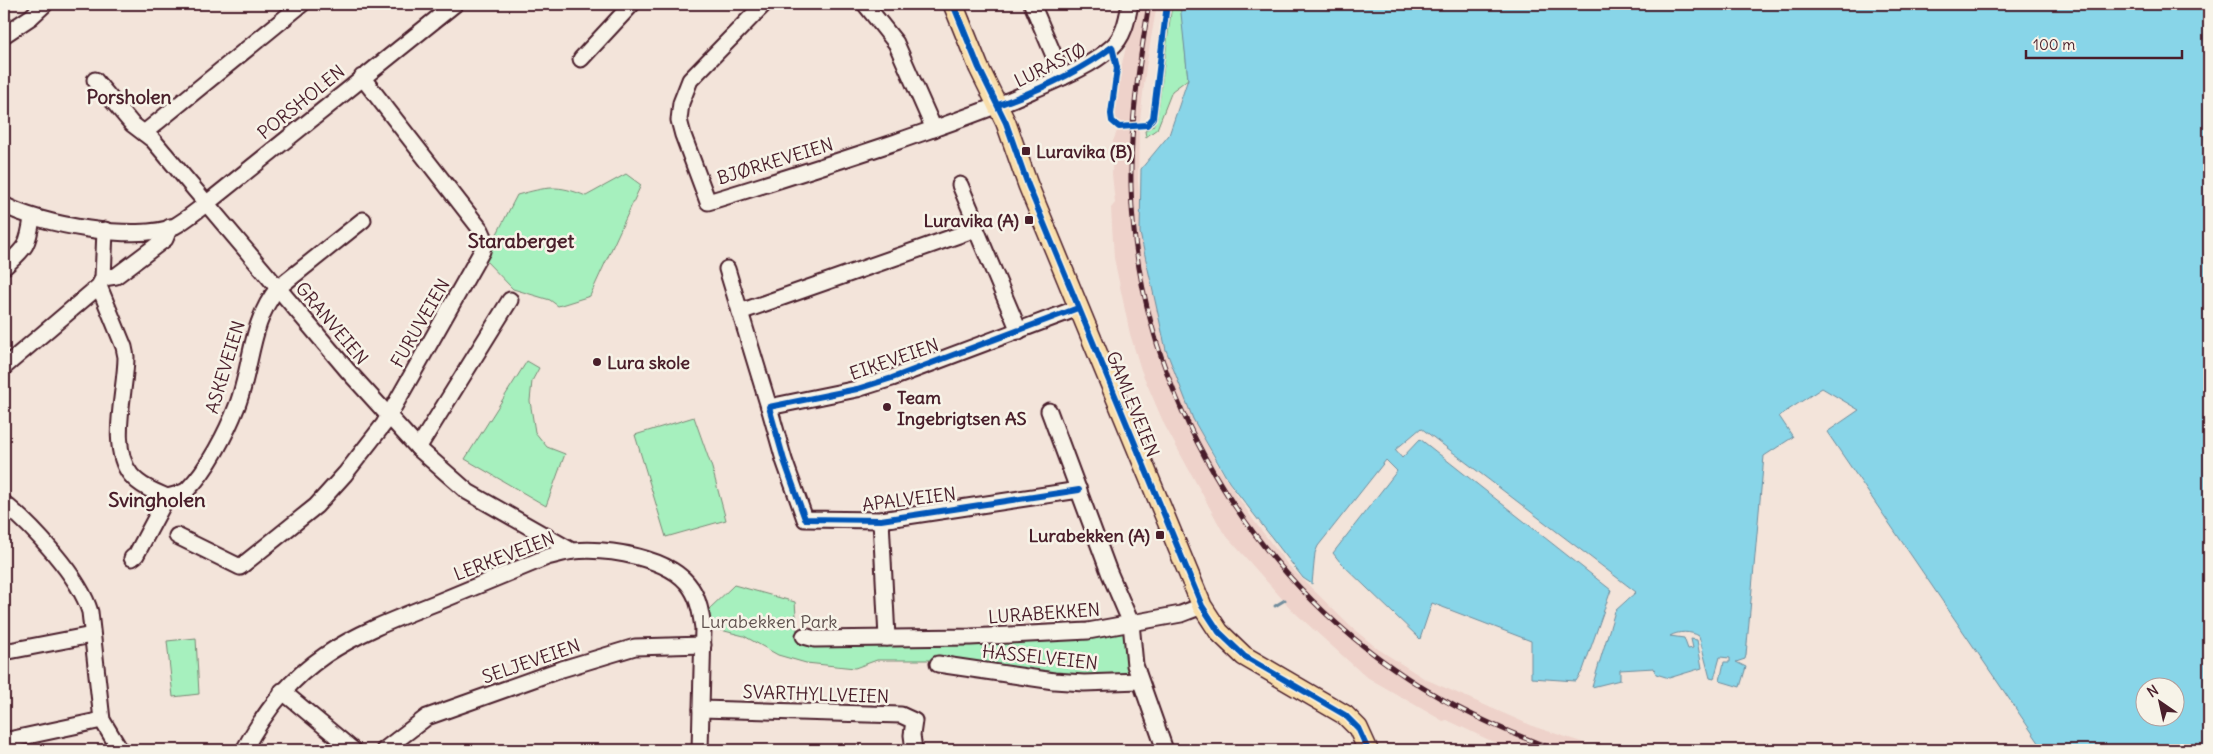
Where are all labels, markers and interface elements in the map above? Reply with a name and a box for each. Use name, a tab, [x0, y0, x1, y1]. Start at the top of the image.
scale bar	[2026, 28, 2182, 60]
text: 100 m	[2033, 35, 2075, 54]
street label: LURASTØ	[1010, 38, 1090, 92]
street label: PORSHOLEN	[253, 60, 349, 144]
district label: Porsholen	[86, 85, 172, 109]
street label: BJØRKEVEIEN	[714, 132, 836, 190]
place label: Luravika (B)	[1036, 140, 1132, 163]
marker: Luravika (B)	[1020, 145, 1032, 157]
place label: Luravika (A)	[923, 209, 1019, 232]
marker: Luravika (A)	[1023, 214, 1035, 226]
district label: Staraberget	[468, 228, 575, 253]
street label: FURUVEIEN	[385, 274, 455, 372]
street label: GRANVEIEN	[291, 277, 373, 369]
street label: ASKEVEIEN	[200, 318, 250, 416]
street label: EIKEVEIEN	[846, 333, 942, 385]
street label: GAMLEVEIEN	[1101, 348, 1165, 460]
place label: Lura skole	[607, 351, 690, 374]
marker: Lura skole	[591, 356, 603, 368]
place label: Team Ingebrigtsen AS	[897, 386, 1026, 430]
marker: Team Ingebrigtsen AS	[881, 401, 893, 413]
street label: APALVEIEN	[861, 482, 957, 516]
district label: Svingholen	[108, 487, 206, 512]
place label: Lurabekken (A)	[1029, 524, 1150, 547]
street label: LERKEVEIEN	[450, 526, 558, 586]
marker: Lurabekken (A)	[1154, 529, 1166, 541]
street label: LURABEKKEN	[987, 598, 1101, 628]
park label: Lurabekken Park	[701, 610, 837, 633]
street label: SELJEVEIEN	[479, 633, 583, 689]
street label: HASSELVEIEN	[981, 639, 1099, 675]
north arrow	[2136, 676, 2186, 726]
street label: SVARTHYLLVEIEN	[742, 680, 890, 708]
text: N	[2144, 681, 2162, 701]

